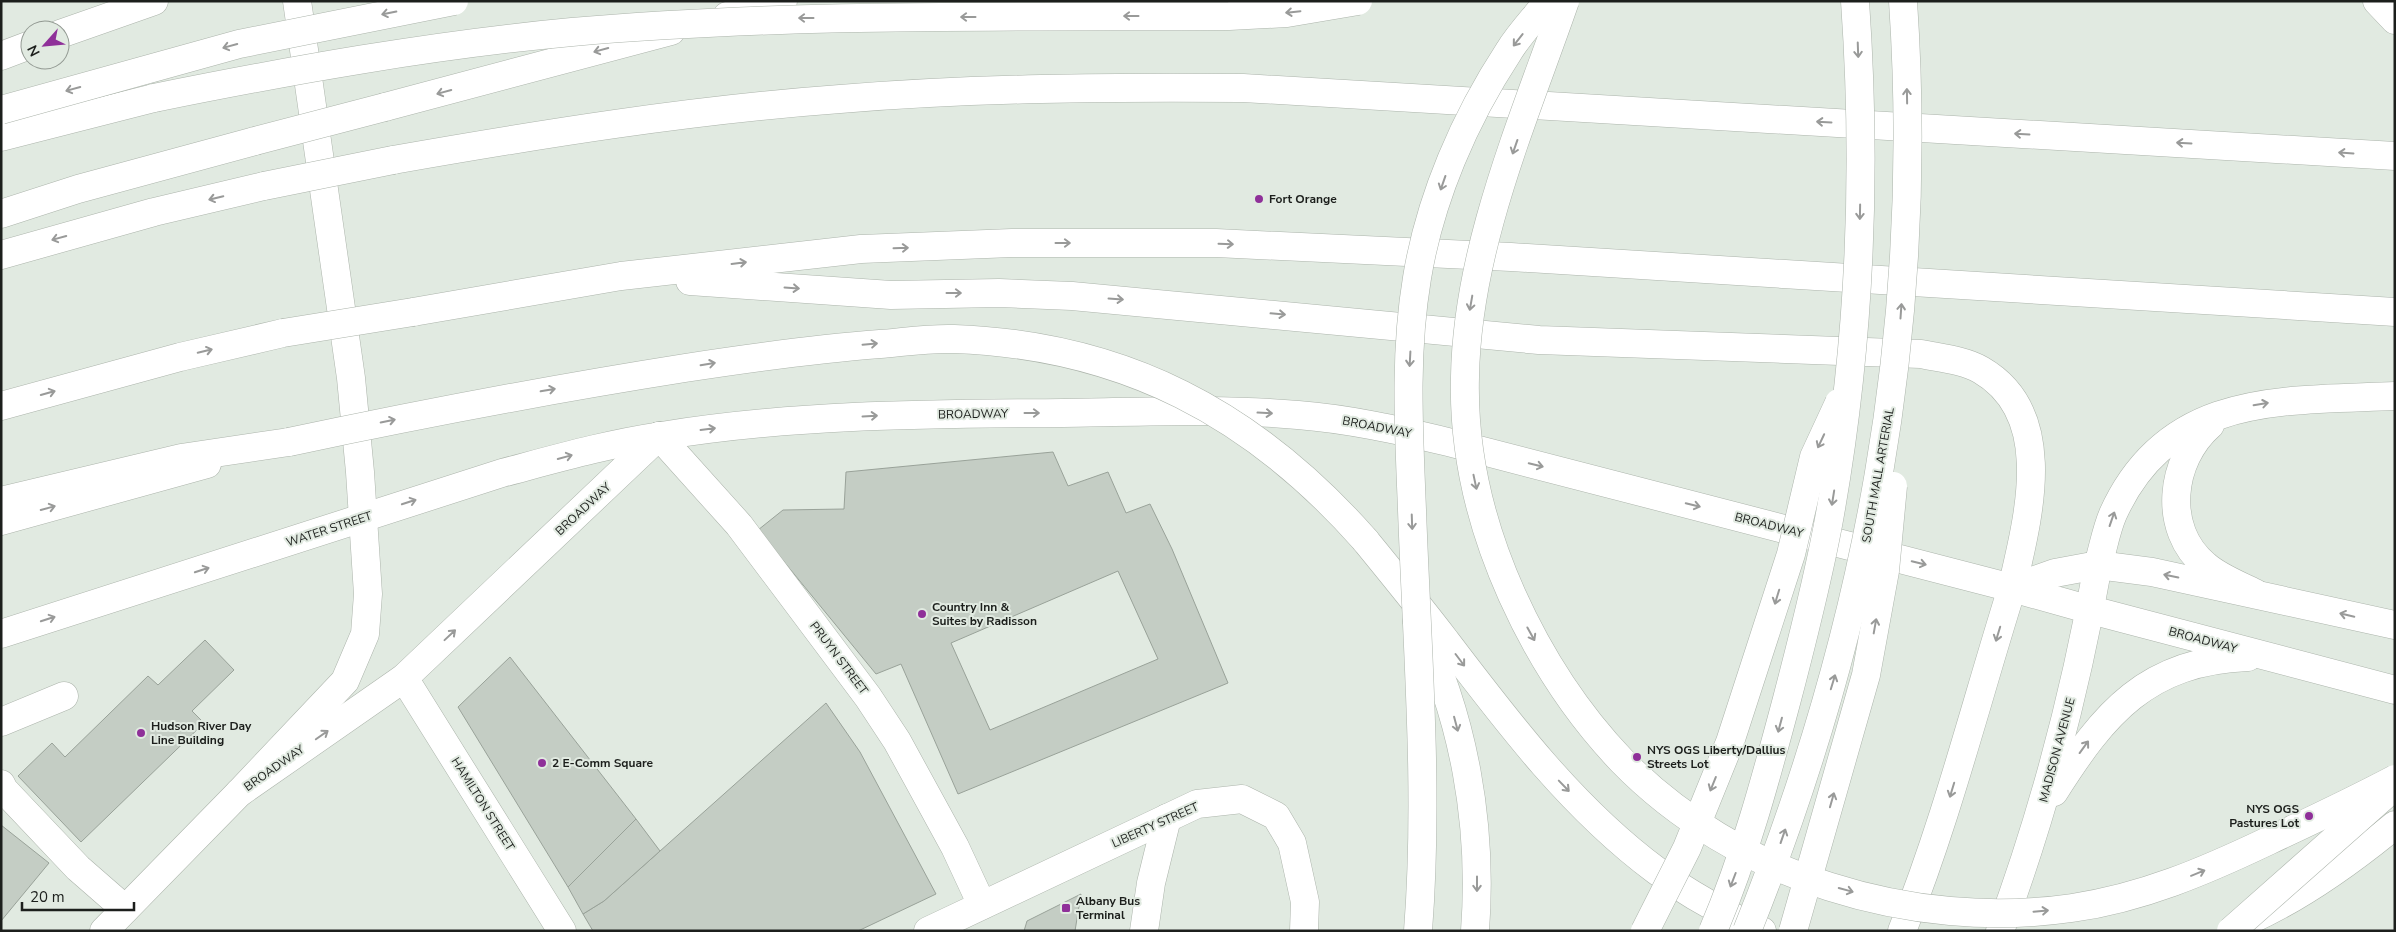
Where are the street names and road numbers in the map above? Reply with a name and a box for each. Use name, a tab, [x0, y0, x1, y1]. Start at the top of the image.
street label: BROADWAY	[938, 405, 1009, 423]
street label: SOUTH MALL ARTERIAL	[1858, 406, 1898, 544]
street label: BROADWAY	[1341, 412, 1414, 442]
street label: BROADWAY	[552, 479, 615, 539]
street label: WATER STREET	[284, 507, 375, 550]
street label: BROADWAY	[1733, 509, 1806, 541]
street label: PRUYN STREET	[806, 618, 872, 698]
street label: BROADWAY	[2167, 623, 2240, 657]
street label: MADISON AVENUE	[2035, 696, 2079, 804]
street label: BROADWAY	[241, 741, 308, 795]
street label: HAMILTON STREET	[448, 754, 519, 855]
street label: LIBERTY STREET	[1109, 798, 1202, 851]

